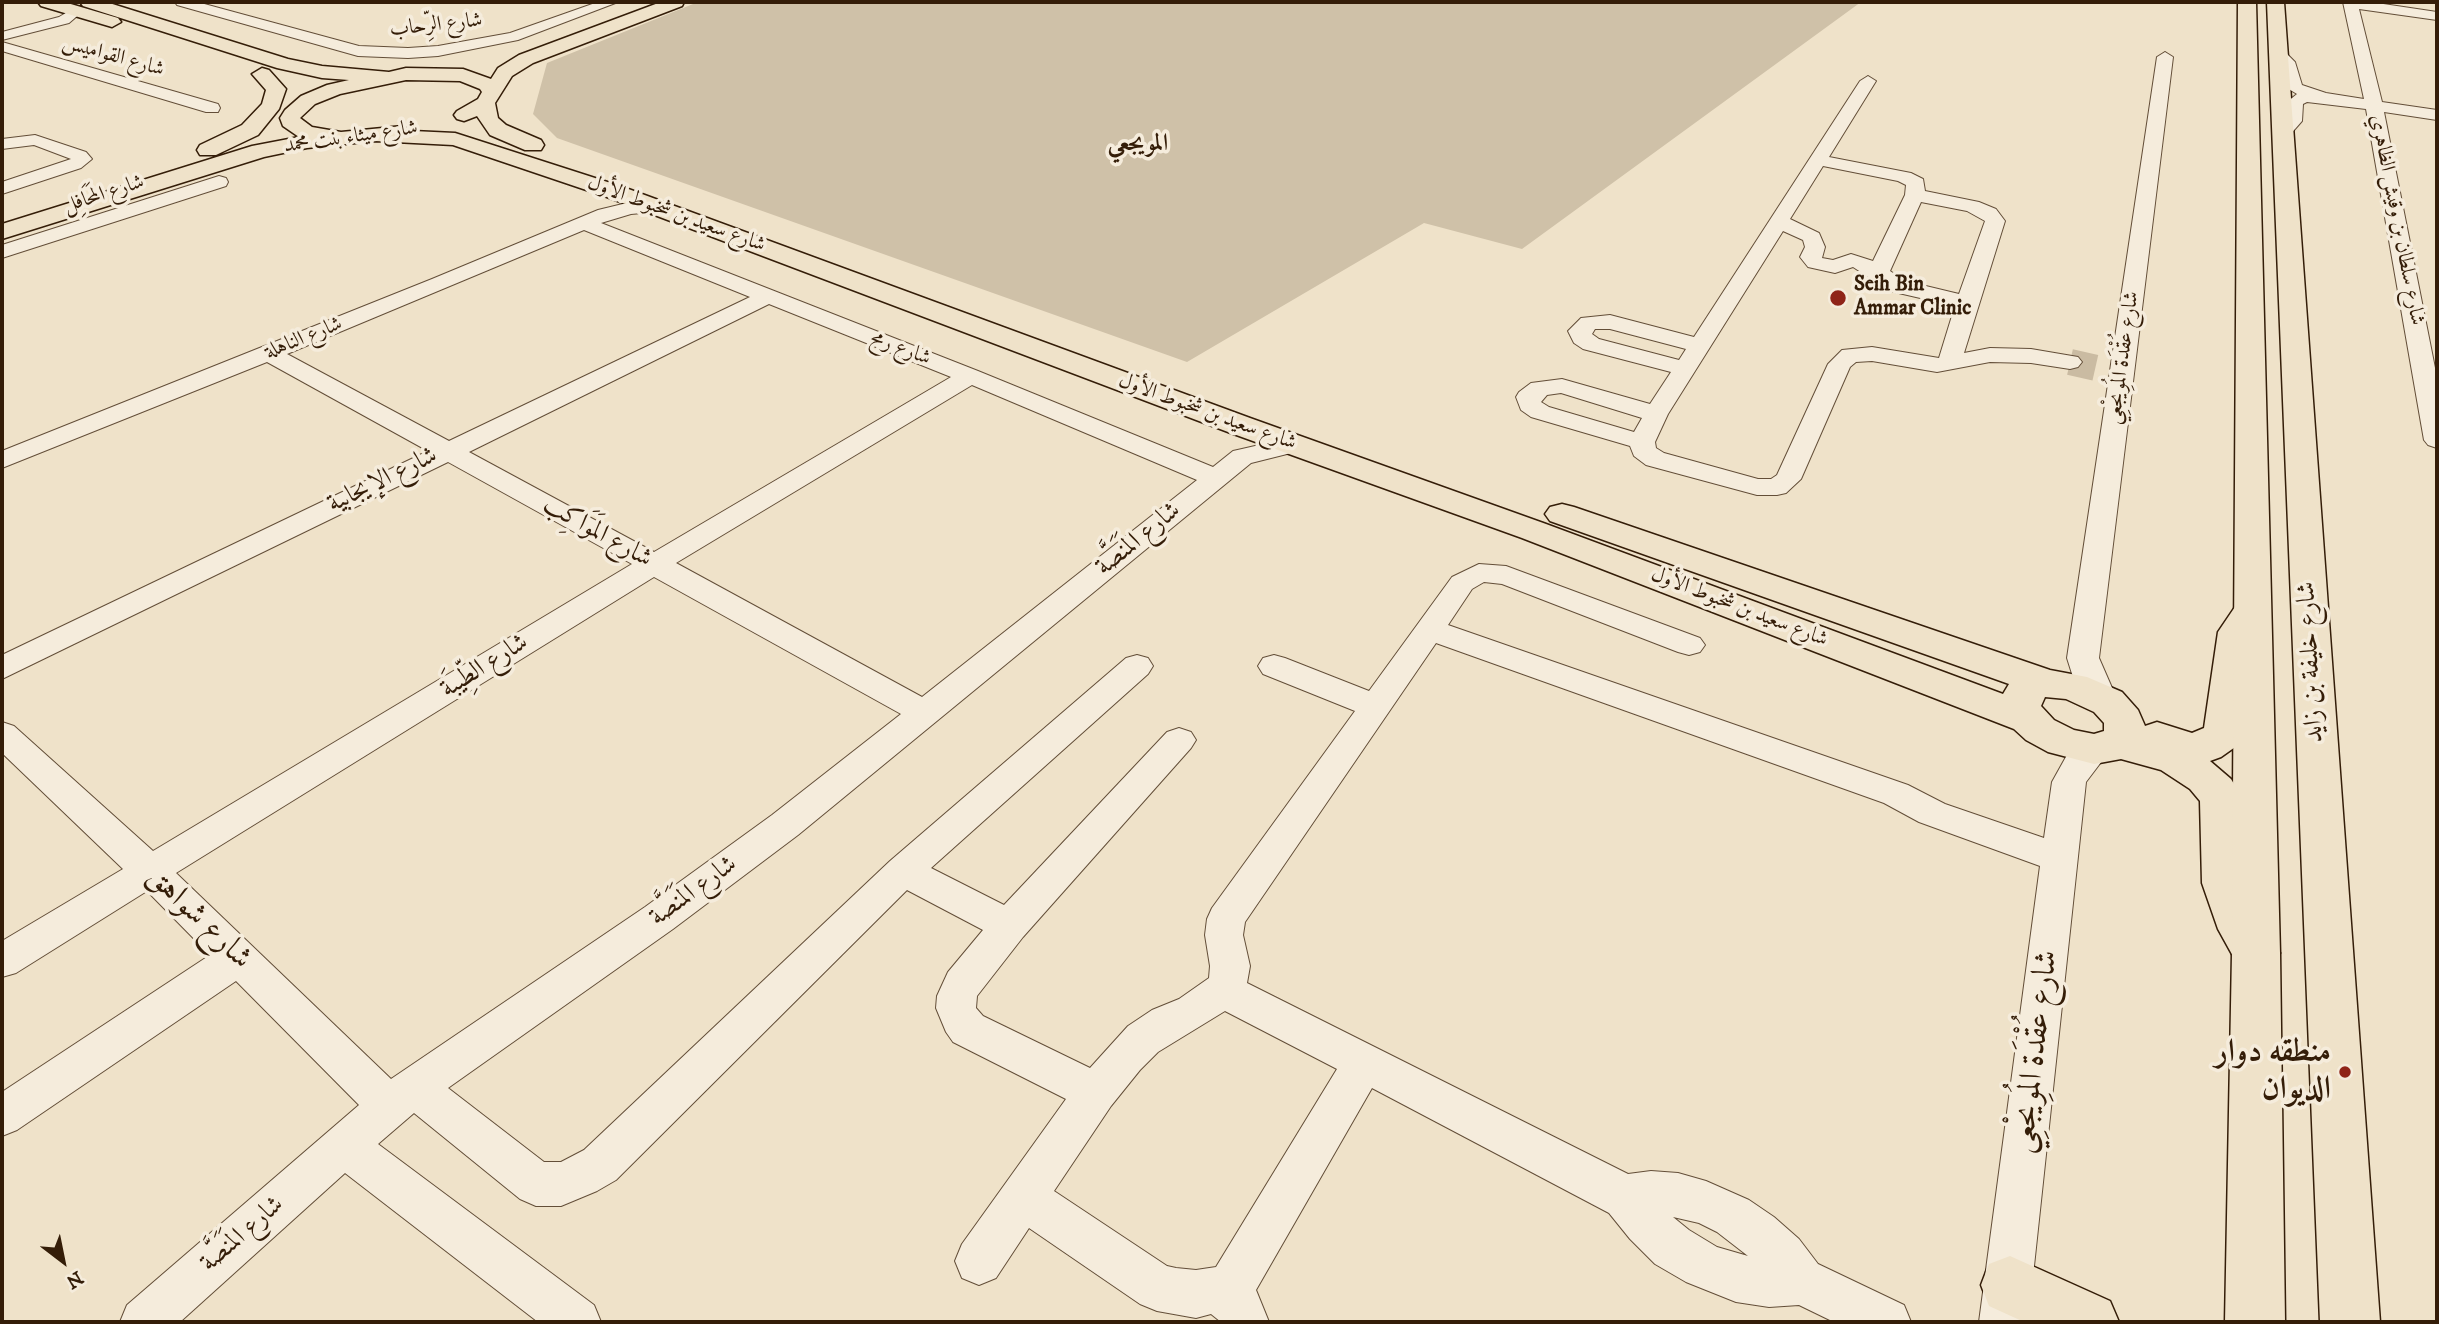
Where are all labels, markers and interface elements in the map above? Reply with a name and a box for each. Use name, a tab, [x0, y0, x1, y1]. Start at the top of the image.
street label: شارع الرِّحاب	[388, 9, 484, 43]
street label: شارع القواميس	[59, 30, 167, 84]
street label: شارع سلطان بن وقيش الظاهري	[2363, 112, 2429, 328]
street label: شارع ميثاء بنت محمد	[282, 116, 420, 160]
district label: المويجعي	[1108, 131, 1168, 159]
street label: شارع المَحَافِل	[60, 170, 148, 220]
street label: شارع سعيد بن شخبوط الأول	[584, 171, 768, 259]
place label: Seih Bin Ammar Clinic	[1854, 273, 1971, 323]
marker: Seih Bin Ammar Clinic	[1828, 288, 1848, 308]
street label: شارع عُقْدَة المُوِيجْعِي	[2102, 290, 2146, 426]
street label: شارع الناهلة	[262, 312, 346, 366]
street label: شارع رمح	[866, 326, 934, 372]
street label: شارع سعيد بن شخبوط الأول	[1115, 369, 1299, 457]
street label: شارع الإيجابية	[323, 441, 443, 521]
street label: شارع المَوَاكِب	[537, 490, 657, 576]
street label: شارع المَنَصَّة	[1090, 496, 1188, 584]
street label: شارع سعيد بن شخبوط الأول	[1647, 563, 1831, 653]
street label: شارع خليفة بن زايد	[2292, 581, 2332, 743]
street label: شارع الطِّيبَة	[435, 628, 535, 706]
street label: شارع المَنَصَّة	[644, 850, 744, 934]
street label: شارع شواهق	[137, 859, 259, 979]
street label: شارع عُقْدَة المُوِيجْعِي	[2005, 948, 2069, 1156]
place label: منطقه دوار الديوان	[2215, 1035, 2331, 1110]
marker: منطقه دوار الديوان	[2337, 1064, 2353, 1080]
street label: شارع المَنَصَّة	[195, 1190, 291, 1280]
north arrow	[28, 1226, 98, 1296]
text: N	[62, 1265, 87, 1293]

